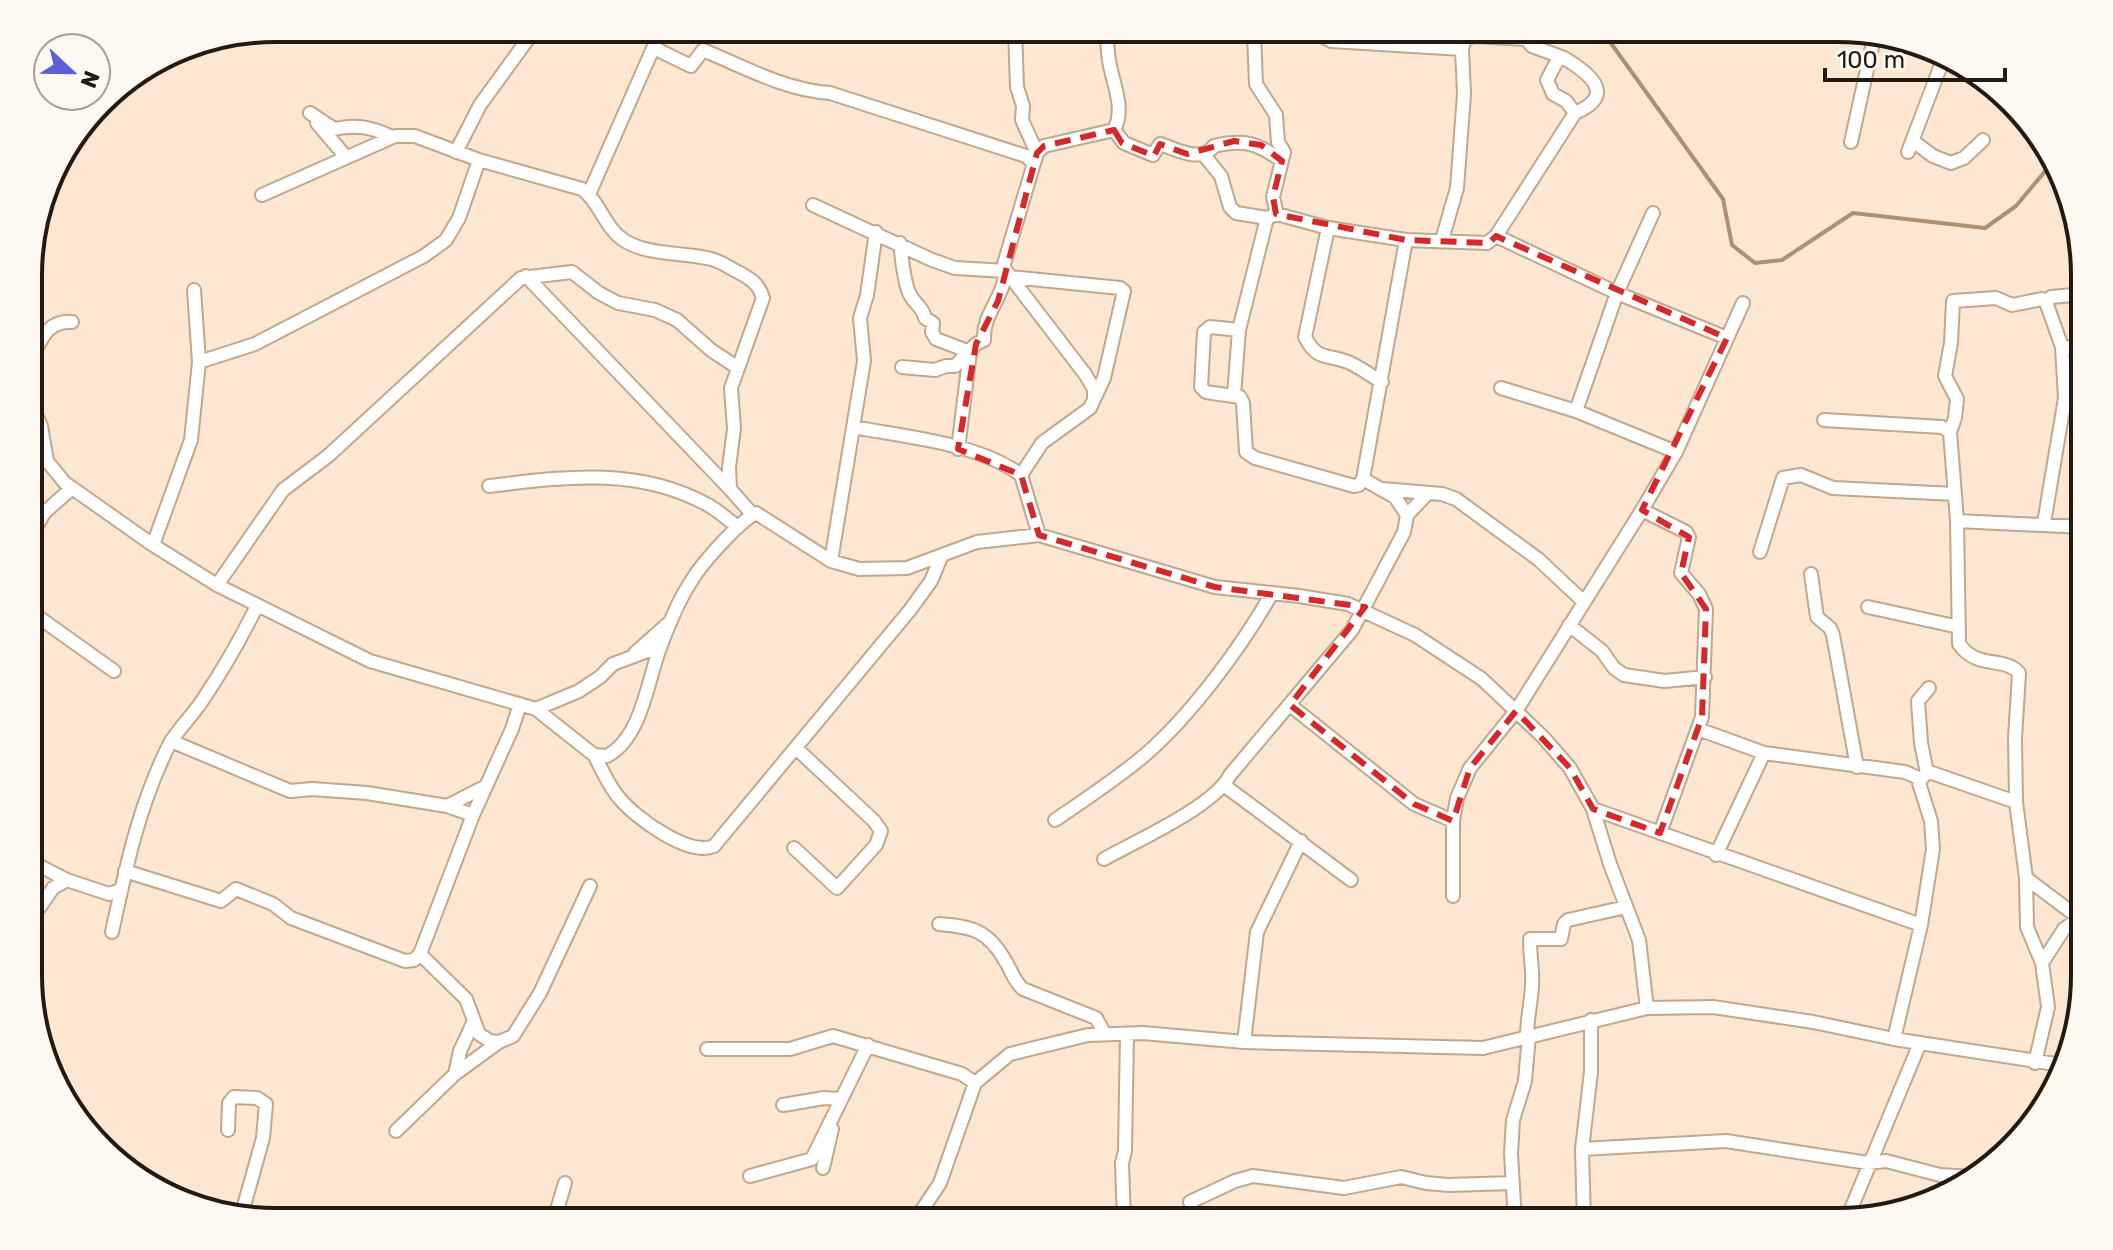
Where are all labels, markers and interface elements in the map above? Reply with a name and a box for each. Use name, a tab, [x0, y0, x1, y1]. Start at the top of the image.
north arrow	[32, 32, 112, 112]
scale bar	[1825, 32, 2005, 82]
text: 100 m	[1837, 46, 1905, 74]
text: N	[75, 67, 106, 92]

